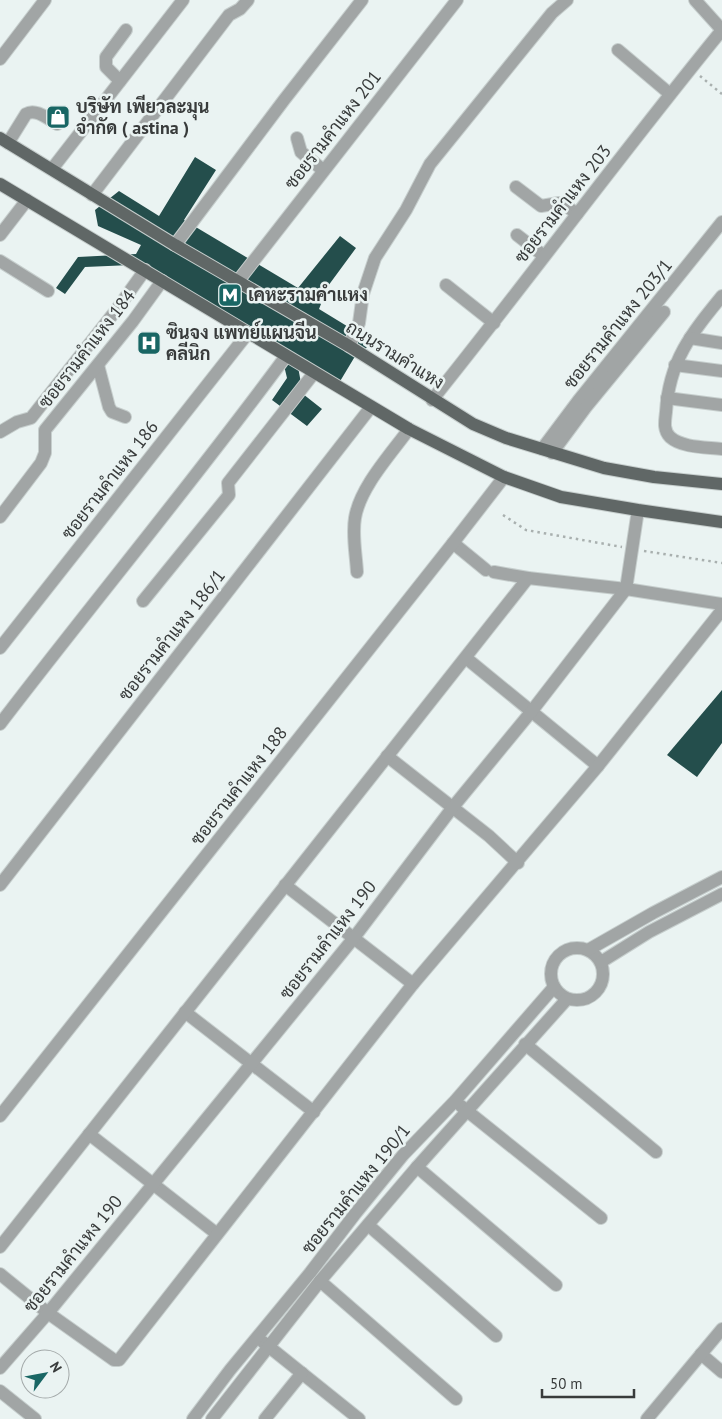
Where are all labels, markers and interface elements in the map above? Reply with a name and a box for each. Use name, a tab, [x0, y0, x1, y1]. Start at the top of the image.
street label: ซอยรามคำแหง 201	[279, 66, 386, 194]
place label: บริษัท เพียวละมุน จำกัด ( astina )	[76, 94, 209, 139]
shop icon: บริษัท เพียวละมุน จำกัด ( astina )	[45, 104, 71, 130]
street label: ซอยรามคำแหง 203	[509, 140, 616, 268]
street label: ซอยรามคำแหง 203/1	[558, 254, 677, 393]
metro station icon: เคหะรามคำแหง	[217, 282, 243, 308]
place label: เคหะรามคำแหง	[248, 283, 368, 306]
street label: ซอยรามคำแหง 184	[33, 285, 140, 413]
street label: ถนนรามคำแหง	[342, 315, 449, 394]
place label: ซินจง แพทย์แผนจีน คลีนิก	[166, 320, 317, 365]
hospital icon: ซินจง แพทย์แผนจีน คลีนิก	[136, 330, 162, 356]
street label: ซอยรามคำแหง 186	[56, 416, 163, 544]
street label: ซอยรามคำแหง 186/1	[113, 564, 230, 705]
street label: ซอยรามคำแหง 188	[185, 722, 292, 850]
street label: ซอยรามคำแหง 190	[274, 876, 381, 1004]
street label: ซอยรามคำแหง 190/1	[296, 1119, 415, 1258]
street label: ซอยรามคำแหง 190	[18, 1190, 127, 1317]
north arrow	[20, 1349, 70, 1399]
text: N	[46, 1358, 66, 1376]
scale bar	[542, 1366, 634, 1398]
text: 50 m	[550, 1374, 583, 1393]

